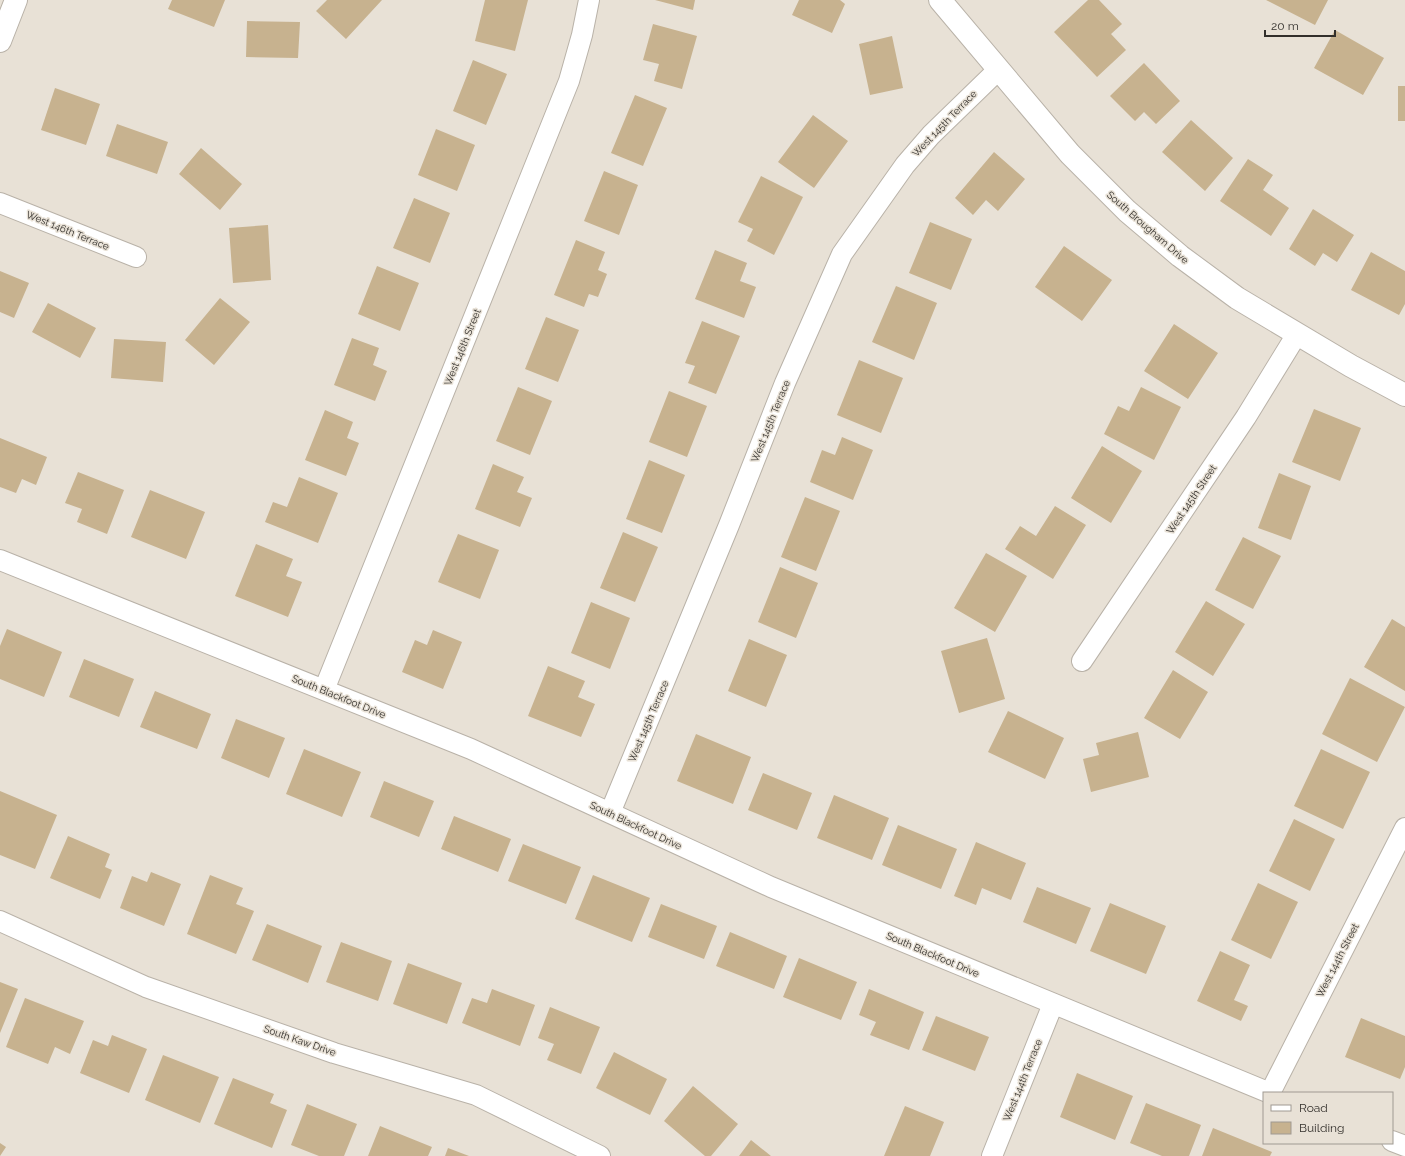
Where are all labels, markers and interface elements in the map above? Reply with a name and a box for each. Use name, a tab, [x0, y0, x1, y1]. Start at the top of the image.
scale bar	[1265, 12, 1335, 38]
text: 20 m	[1271, 19, 1299, 33]
street label: West 145th Terrace	[910, 88, 979, 159]
street label: South Brougham Drive	[1105, 189, 1191, 266]
street label: West 146th Terrace	[25, 209, 111, 252]
street label: West 146th Street	[442, 307, 483, 387]
street label: West 145th Terrace	[749, 378, 792, 464]
street label: West 145th Street	[1164, 462, 1219, 536]
street label: South Blackfoot Drive	[290, 673, 387, 720]
street label: West 145th Terrace	[626, 679, 671, 764]
street label: South Blackfoot Drive	[588, 799, 684, 852]
street label: West 144th Street	[1314, 921, 1361, 999]
street label: South Blackfoot Drive	[885, 930, 981, 979]
street label: South Kaw Drive	[262, 1023, 338, 1058]
street label: West 144th Terrace	[1001, 1037, 1044, 1123]
legend	[1263, 1092, 1393, 1144]
text: Road	[1299, 1101, 1328, 1115]
text: Building	[1299, 1121, 1345, 1135]

